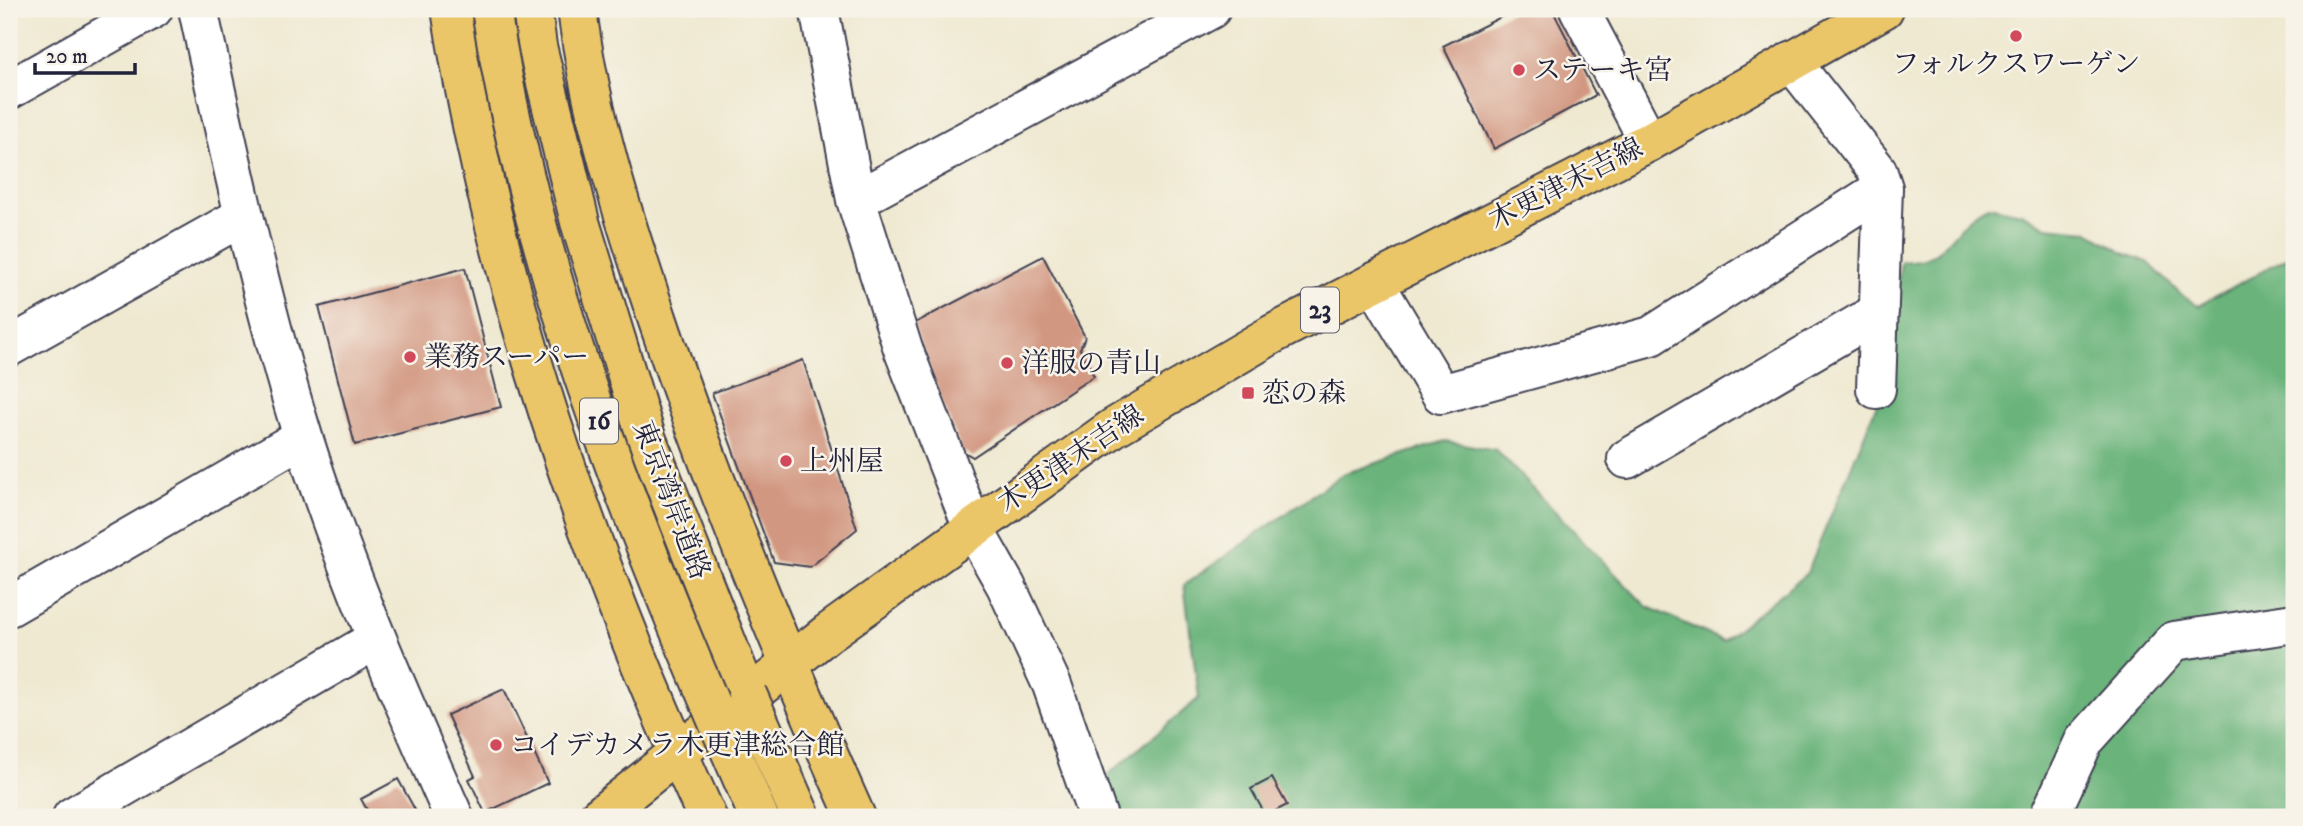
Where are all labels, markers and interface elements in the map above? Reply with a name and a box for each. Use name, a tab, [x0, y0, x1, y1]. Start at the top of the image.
marker: フォルクスワーゲン	[2008, 28, 2024, 44]
scale bar	[35, 32, 135, 76]
text: 20 m	[46, 44, 88, 70]
place label: フォルクスワーゲン	[1891, 47, 2141, 82]
place label: ステーキ宮	[1533, 53, 1672, 88]
marker: ステーキ宮	[1511, 62, 1527, 78]
street label: 木更津末吉線	[1483, 130, 1649, 238]
road number: 23	[1301, 288, 1339, 332]
place label: 業務スーパー	[424, 340, 589, 375]
place label: 洋服の青山	[1021, 346, 1161, 381]
marker: 業務スーパー	[402, 349, 418, 365]
marker: 洋服の青山	[999, 355, 1015, 371]
place label: 恋の森	[1262, 376, 1346, 411]
marker: 恋の森	[1240, 385, 1256, 401]
road number: 16	[580, 398, 618, 444]
street label: 木更津末吉線	[992, 398, 1150, 520]
street label: 東京湾岸道路	[625, 415, 717, 585]
place label: 上州屋	[800, 444, 884, 479]
marker: 上州屋	[778, 453, 794, 469]
place label: コイデカメラ木更津総合館	[510, 728, 845, 763]
marker: コイデカメラ木更津総合館	[488, 737, 504, 753]

